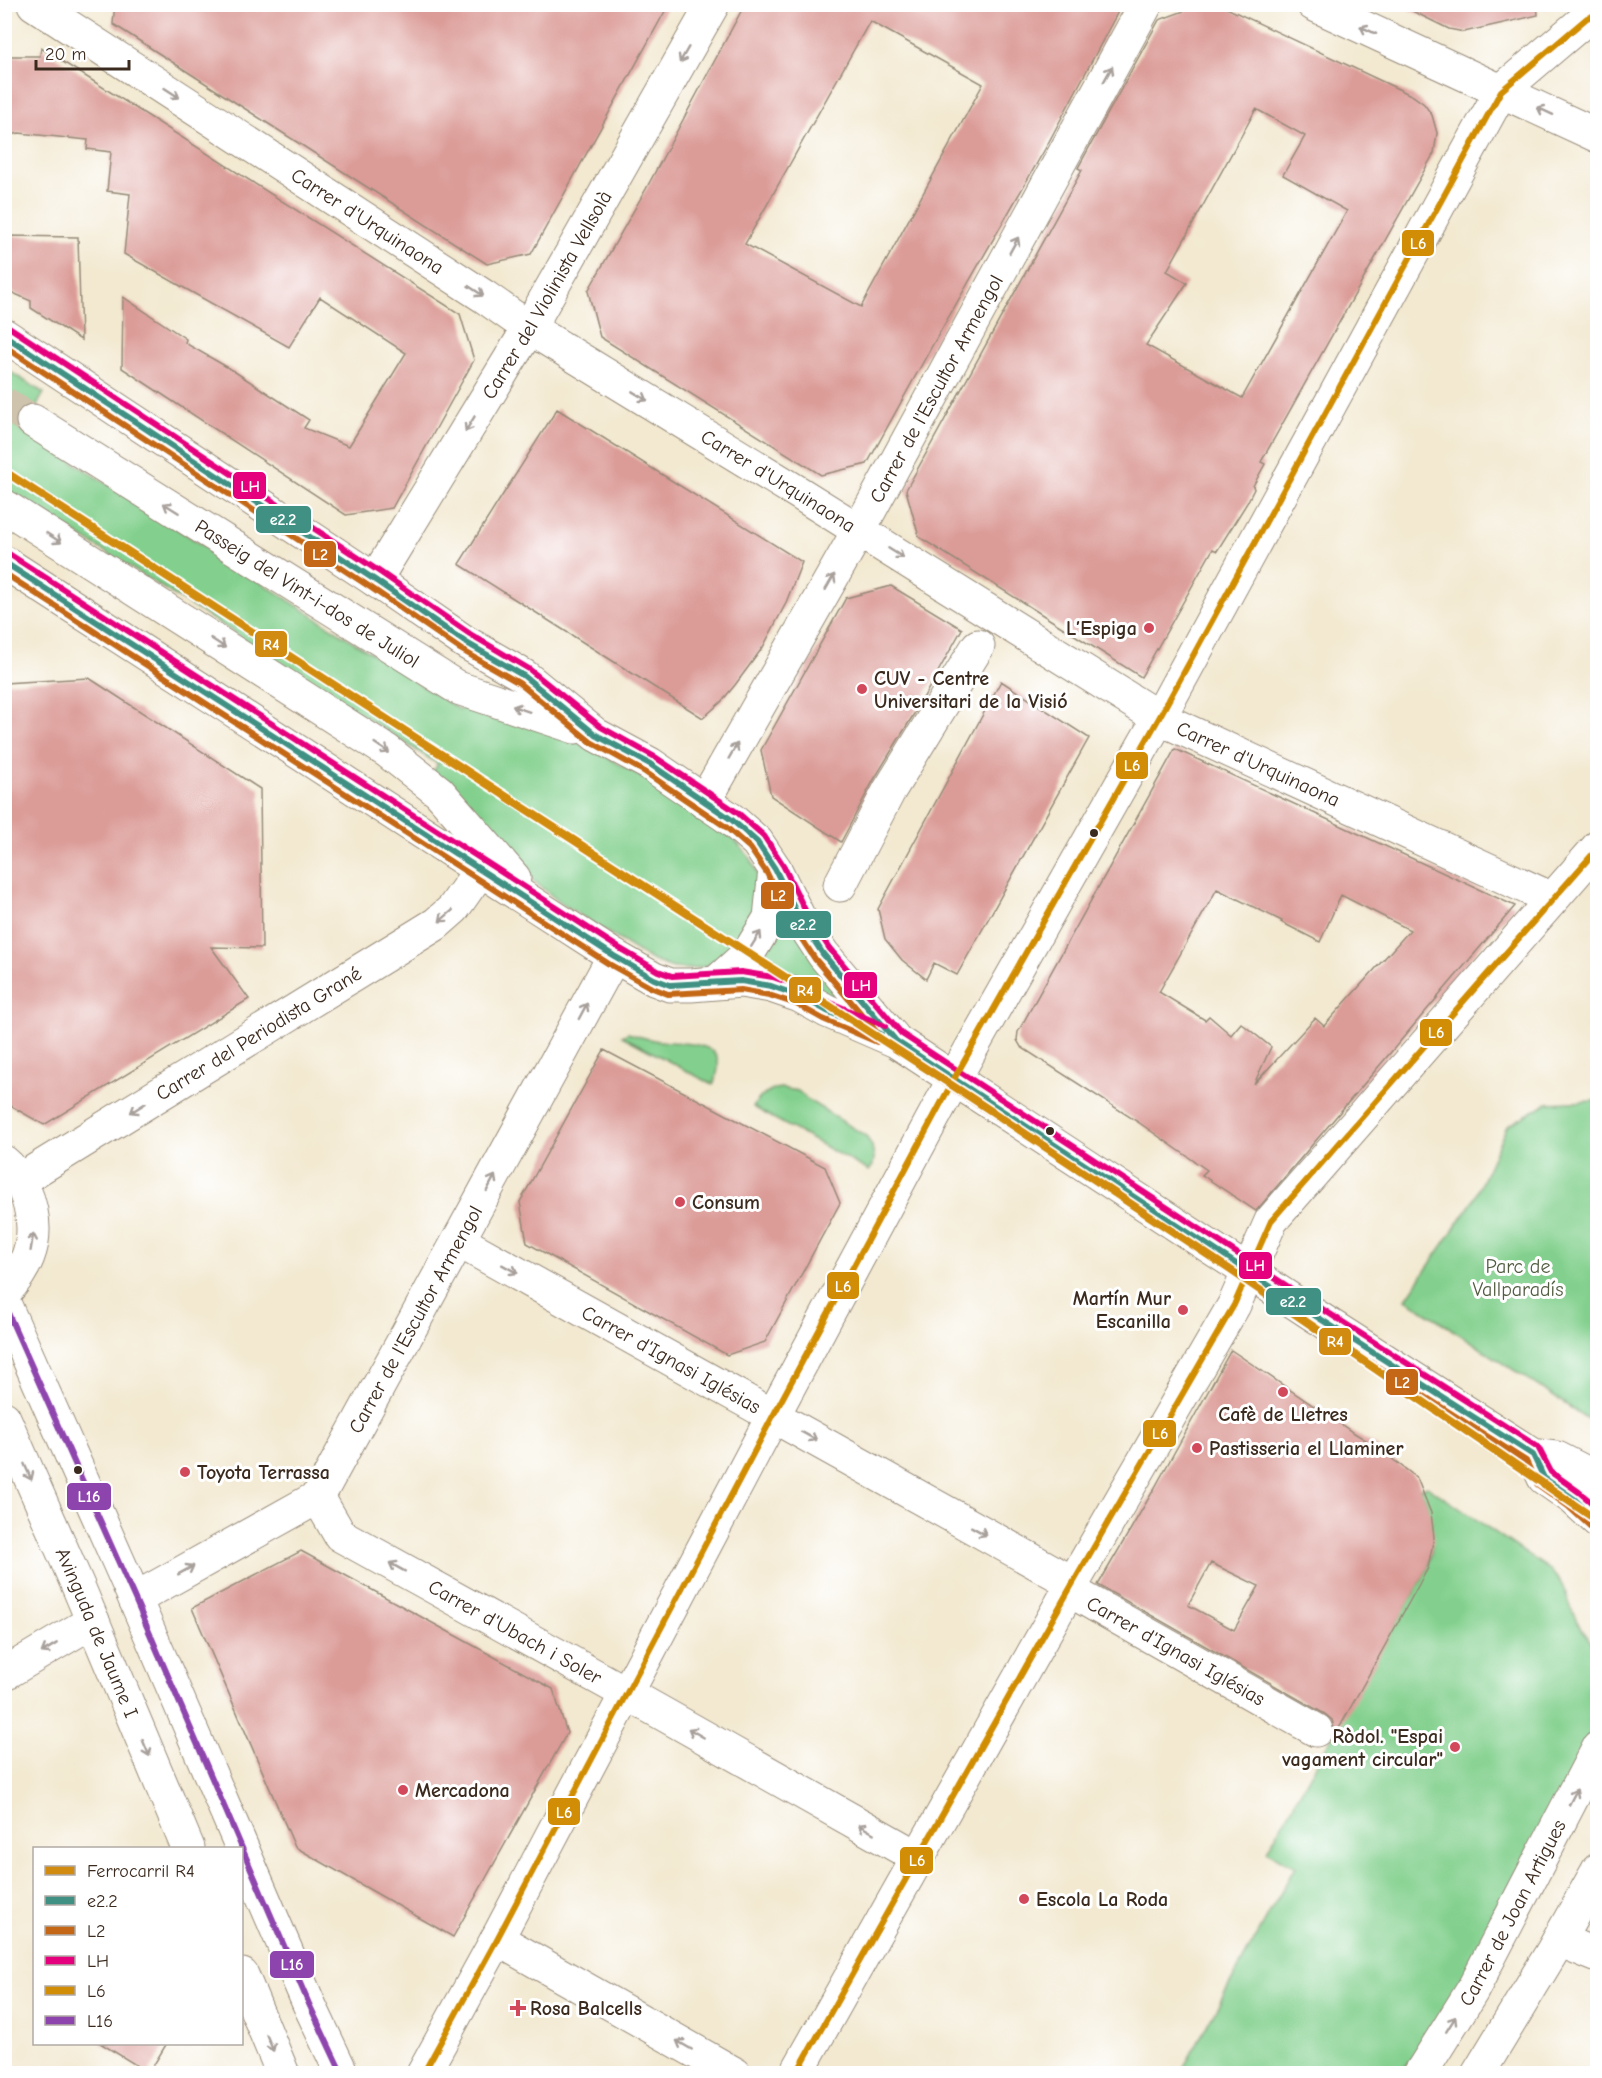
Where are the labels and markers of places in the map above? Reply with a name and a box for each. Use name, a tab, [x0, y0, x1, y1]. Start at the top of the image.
place label: L’Espiga	[1066, 617, 1137, 640]
marker: L’Espiga	[1142, 621, 1156, 635]
place label: CUV - Centre Universitari de la Visió	[874, 667, 1067, 713]
marker: CUV - Centre Universitari de la Visió	[855, 682, 869, 696]
unlabelled marker	[1088, 827, 1100, 839]
unlabelled marker	[1044, 1125, 1056, 1137]
place label: Consum	[692, 1191, 760, 1214]
marker: Consum	[673, 1195, 687, 1209]
place label: Martín Mur Escanilla	[1073, 1287, 1171, 1333]
marker: Martín Mur Escanilla	[1176, 1303, 1190, 1317]
marker: Cafè de Lletres	[1276, 1385, 1290, 1399]
place label: Cafè de Lletres	[1218, 1403, 1348, 1426]
place label: Pastisseria el Llaminer	[1209, 1437, 1403, 1460]
marker: Pastisseria el Llaminer	[1190, 1441, 1204, 1455]
place label: Toyota Terrassa	[197, 1461, 330, 1484]
unlabelled marker	[72, 1464, 84, 1476]
marker: Toyota Terrassa	[178, 1465, 192, 1479]
place label: Ròdol. "Espai vagament circular"	[1281, 1725, 1443, 1771]
marker: Ròdol. "Espai vagament circular"	[1448, 1740, 1462, 1754]
place label: Mercadona	[415, 1779, 510, 1802]
marker: Mercadona	[396, 1783, 410, 1797]
place label: Escola La Roda	[1036, 1888, 1168, 1911]
marker: Escola La Roda	[1017, 1892, 1031, 1906]
place label: Rosa Balcells	[530, 1997, 642, 2020]
marker: Rosa Balcells	[511, 2001, 525, 2015]

